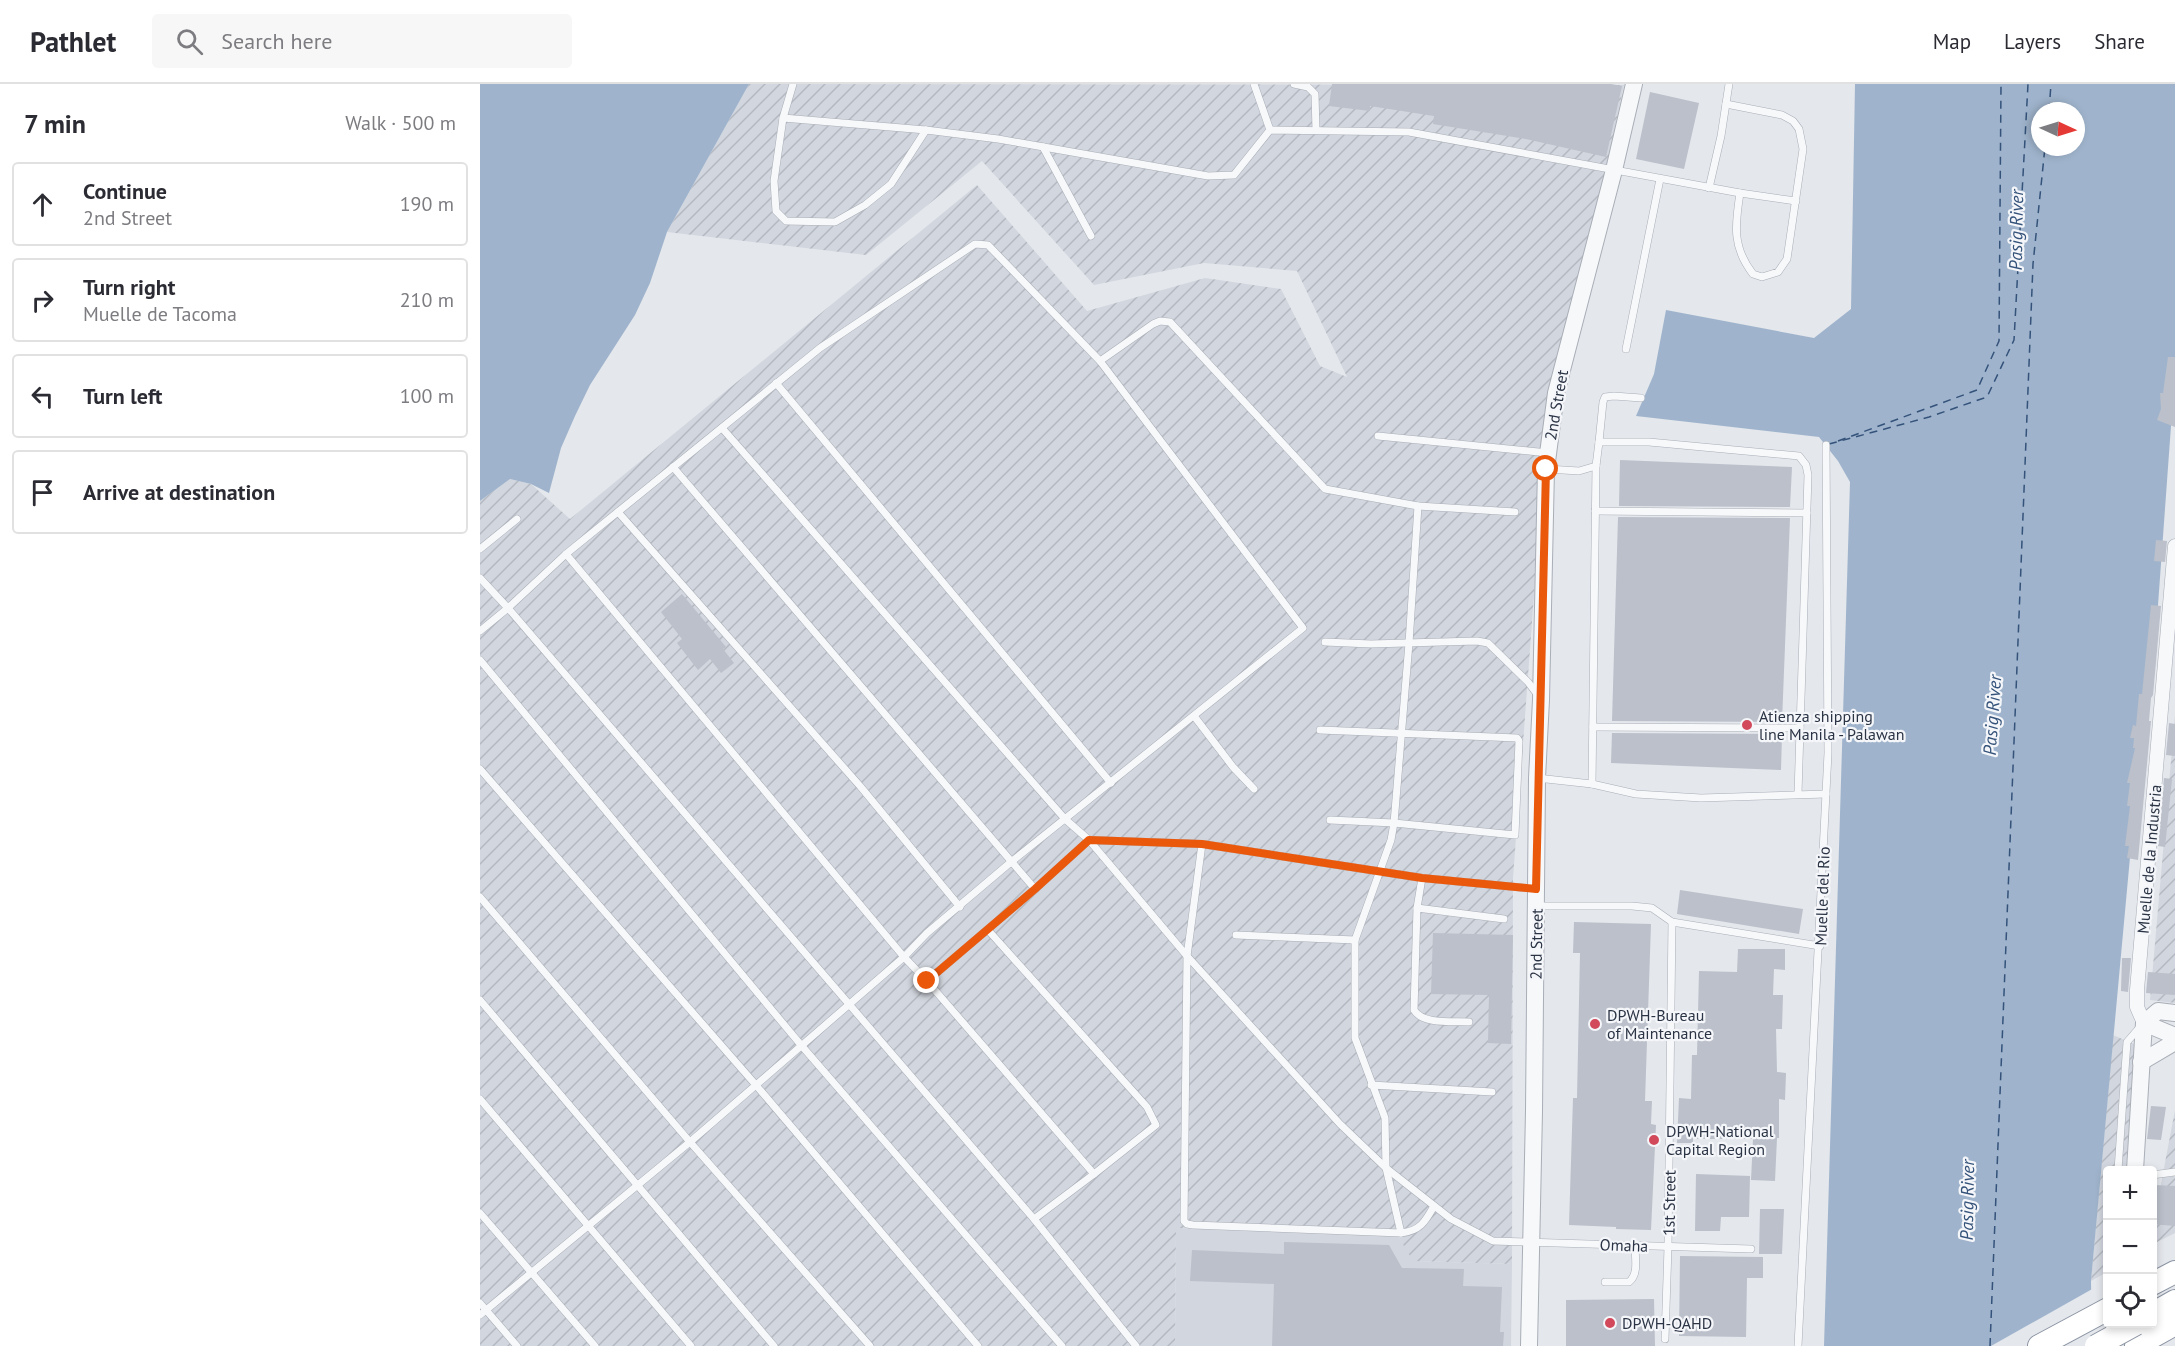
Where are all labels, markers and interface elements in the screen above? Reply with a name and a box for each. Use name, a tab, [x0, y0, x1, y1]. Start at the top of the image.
search box	[152, 14, 572, 68]
text: Pathlet	[30, 23, 116, 60]
icon: search	[173, 25, 206, 58]
text: Search here	[221, 27, 332, 55]
text: Map	[1933, 28, 1971, 55]
text: Layers	[2004, 28, 2061, 55]
text: Share	[2094, 28, 2145, 55]
north arrow	[2031, 102, 2085, 156]
text: 7 min	[24, 107, 86, 140]
text: Walk · 500 m	[345, 110, 456, 136]
text: Continue	[83, 177, 167, 205]
icon: ahead	[26, 188, 59, 221]
water label: Pasig River	[2004, 188, 2028, 270]
text: 190 m	[400, 191, 454, 217]
text: 2nd Street	[83, 205, 172, 231]
text: Turn right	[83, 273, 175, 301]
icon: right	[26, 284, 59, 317]
text: 210 m	[400, 287, 454, 313]
text: Muelle de Tacoma	[83, 301, 237, 327]
street label: 2nd Street	[1540, 368, 1572, 442]
icon: left	[26, 380, 59, 413]
text: Turn left	[83, 382, 163, 410]
text: 100 m	[400, 383, 454, 409]
route start	[1532, 455, 1558, 481]
icon: arrive	[26, 476, 59, 509]
text: Arrive at destination	[83, 478, 275, 506]
water label: Pasig River	[1978, 673, 2006, 756]
place label: Atienza shipping line Manila - Palawan	[1759, 706, 1904, 744]
marker: Atienza shipping line Manila - Palawan	[1740, 718, 1754, 732]
street label: Muelle de la Industria	[2133, 784, 2165, 934]
street label: Muelle del Rio	[1810, 846, 1834, 946]
street label: 2nd Street	[1525, 908, 1547, 980]
route end	[913, 967, 939, 993]
place label: DPWH-Bureau of Maintenance	[1607, 1005, 1712, 1043]
marker: DPWH-Bureau of Maintenance	[1588, 1017, 1602, 1031]
place label: DPWH-National Capital Region	[1666, 1121, 1774, 1159]
marker: DPWH-National Capital Region	[1647, 1133, 1661, 1147]
water label: Pasig River	[1955, 1158, 1979, 1240]
map controls	[2103, 1166, 2157, 1328]
button: +	[2103, 1166, 2157, 1220]
street label: 1st Street	[1658, 1169, 1680, 1236]
button: −	[2103, 1220, 2157, 1274]
street label: Omaha	[1599, 1234, 1649, 1256]
button: locate	[2103, 1274, 2157, 1328]
place label: DPWH-QAHD	[1622, 1313, 1712, 1333]
marker: DPWH-QAHD	[1603, 1316, 1617, 1330]

